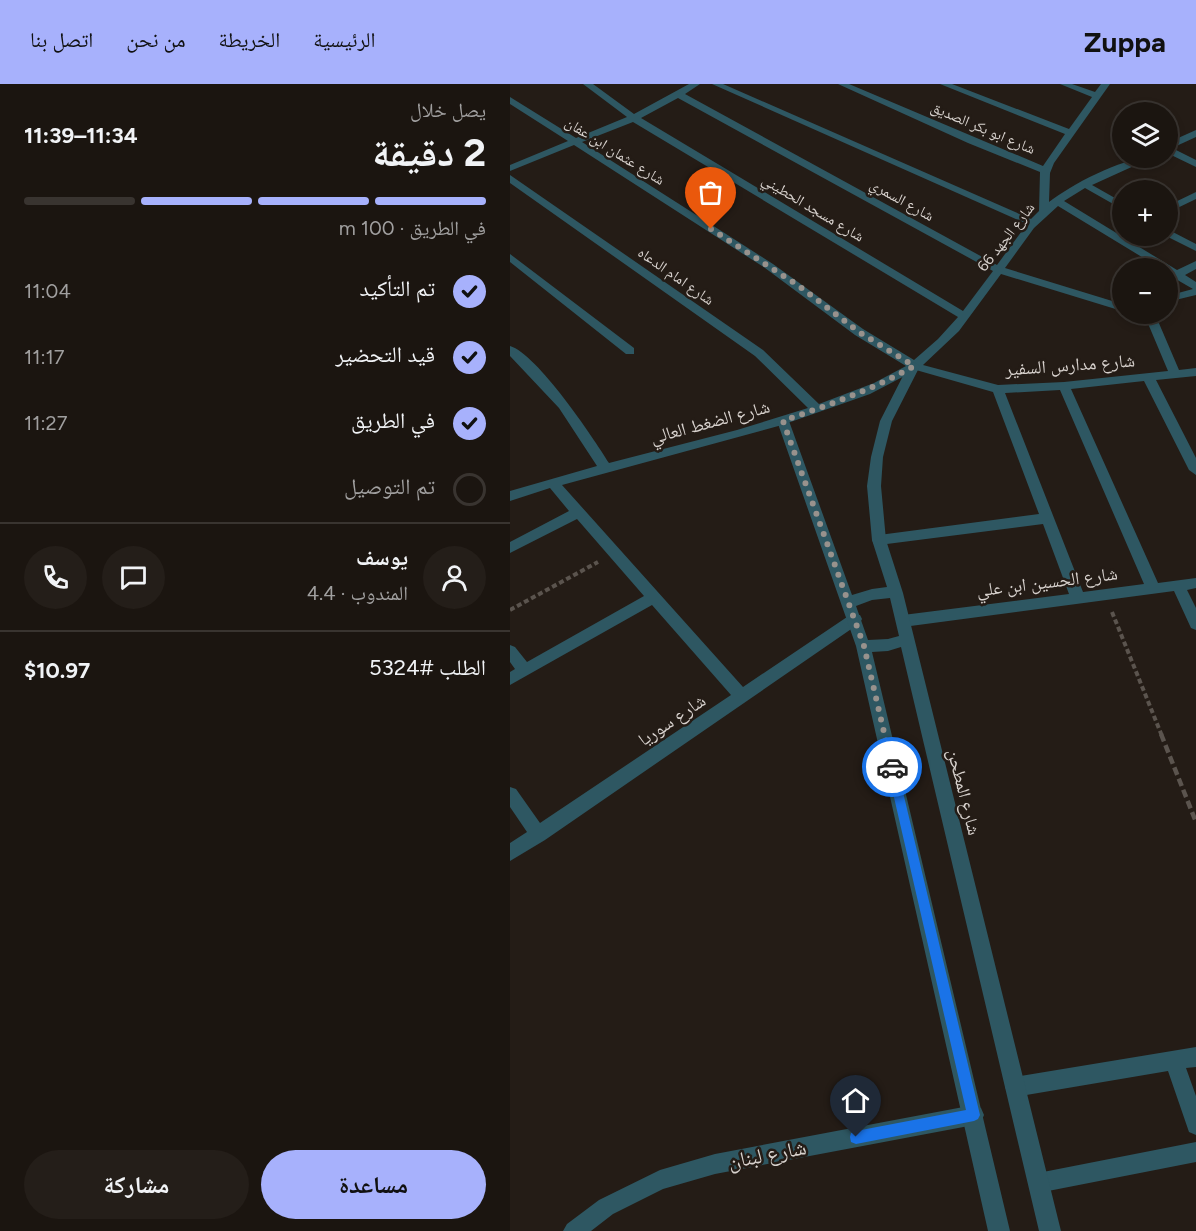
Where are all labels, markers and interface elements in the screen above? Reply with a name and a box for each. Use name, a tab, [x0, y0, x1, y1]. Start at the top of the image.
text: Zuppa	[1084, 25, 1166, 59]
text: اتصل بنا	[30, 27, 93, 52]
text: من نحن	[126, 27, 185, 52]
text: الخريطة	[218, 27, 280, 52]
text: الرئيسية	[313, 27, 376, 52]
text: يصل خلال	[410, 98, 486, 122]
street label: شارع ابو بكر الصديق	[928, 98, 1038, 159]
map controls	[1112, 102, 1178, 324]
button: layers	[1112, 102, 1178, 168]
street label: شارع عثمان ابن عفان	[561, 113, 668, 190]
text: 11:34–11:39	[24, 122, 138, 149]
text: 2 دقيقة	[372, 129, 486, 176]
pin	[685, 167, 736, 229]
street label: شارع مسجد الحطيني	[757, 170, 867, 248]
street label: شارع السمري	[865, 175, 937, 227]
icon: bag	[694, 176, 727, 209]
button: +	[1112, 180, 1178, 246]
street label: شارع الجهد 66	[974, 199, 1039, 276]
text: في الطريق · 100 m	[339, 216, 486, 240]
street label: شارع امام الدعاه	[634, 243, 718, 310]
button: −	[1112, 258, 1178, 324]
text: تم التأكيد	[360, 275, 435, 302]
icon: check	[453, 275, 486, 308]
text: 11:04	[24, 279, 71, 303]
text: قيد التحضير	[336, 341, 435, 368]
icon: check	[453, 341, 486, 374]
text: 11:17	[24, 345, 65, 369]
street label: شارع مدارس السفير	[1003, 349, 1136, 381]
street label: شارع الضغط العالي	[648, 395, 773, 452]
text: في الطريق	[351, 407, 435, 434]
icon: check	[453, 407, 486, 440]
text: 11:27	[24, 411, 68, 435]
text: تم التوصيل	[344, 473, 435, 500]
text: يوسف	[356, 544, 408, 571]
button: phone	[24, 546, 87, 609]
button: chat	[102, 546, 165, 609]
button: person	[423, 546, 486, 609]
street label: شارع الحسين ابن علي	[975, 562, 1119, 605]
text: المندوب · 4.4	[307, 581, 408, 605]
text: الطلب #5324	[369, 654, 486, 681]
text: $10.97	[24, 657, 90, 684]
street label: شارع سوريا	[634, 689, 710, 751]
courier	[862, 737, 922, 797]
street label: شارع المطحن	[943, 747, 985, 837]
icon: car	[876, 751, 909, 784]
pin	[830, 1075, 881, 1137]
icon: home	[839, 1084, 872, 1117]
street label: شارع لبنان	[726, 1134, 809, 1175]
button: مشاركة	[24, 1150, 249, 1219]
button: مساعدة	[261, 1150, 486, 1219]

